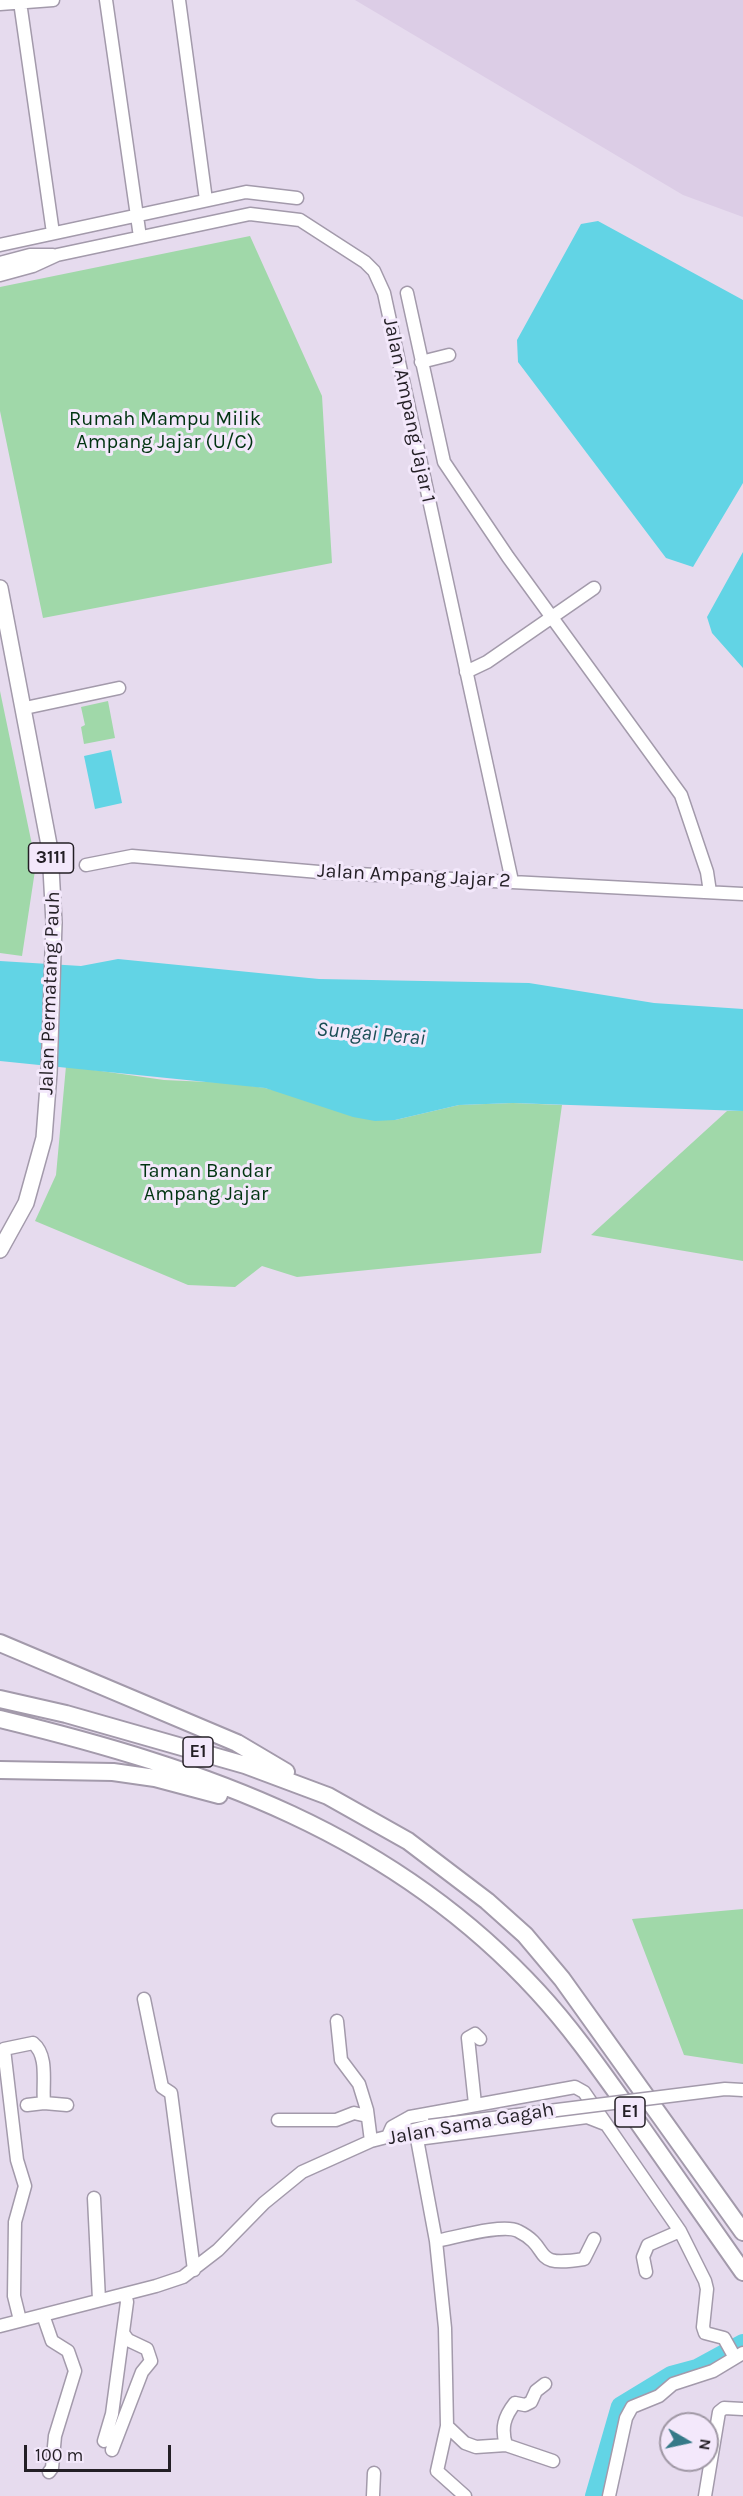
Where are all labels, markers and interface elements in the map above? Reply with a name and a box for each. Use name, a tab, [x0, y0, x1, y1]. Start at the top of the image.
street label: Jalan Ampang Jajar 1	[378, 315, 440, 505]
park label: Rumah Mampu Milik Ampang Jajar (U/C)	[69, 407, 261, 454]
road number: 3111	[28, 843, 74, 873]
street label: Jalan Ampang Jajar 2	[317, 859, 511, 893]
street label: Jalan Permatang Pauh	[34, 891, 66, 1095]
water label: Sungai Perai	[315, 1017, 427, 1051]
park label: Taman Bandar Ampang Jajar	[140, 1159, 272, 1206]
road number: E1	[183, 1737, 213, 1767]
road number: E1	[615, 2097, 645, 2127]
street label: Jalan Sama Gagah	[386, 2098, 556, 2150]
north arrow	[659, 2412, 719, 2472]
scale bar	[27, 2433, 174, 2471]
text: N	[695, 2437, 716, 2452]
text: 100 m	[35, 2444, 83, 2466]

